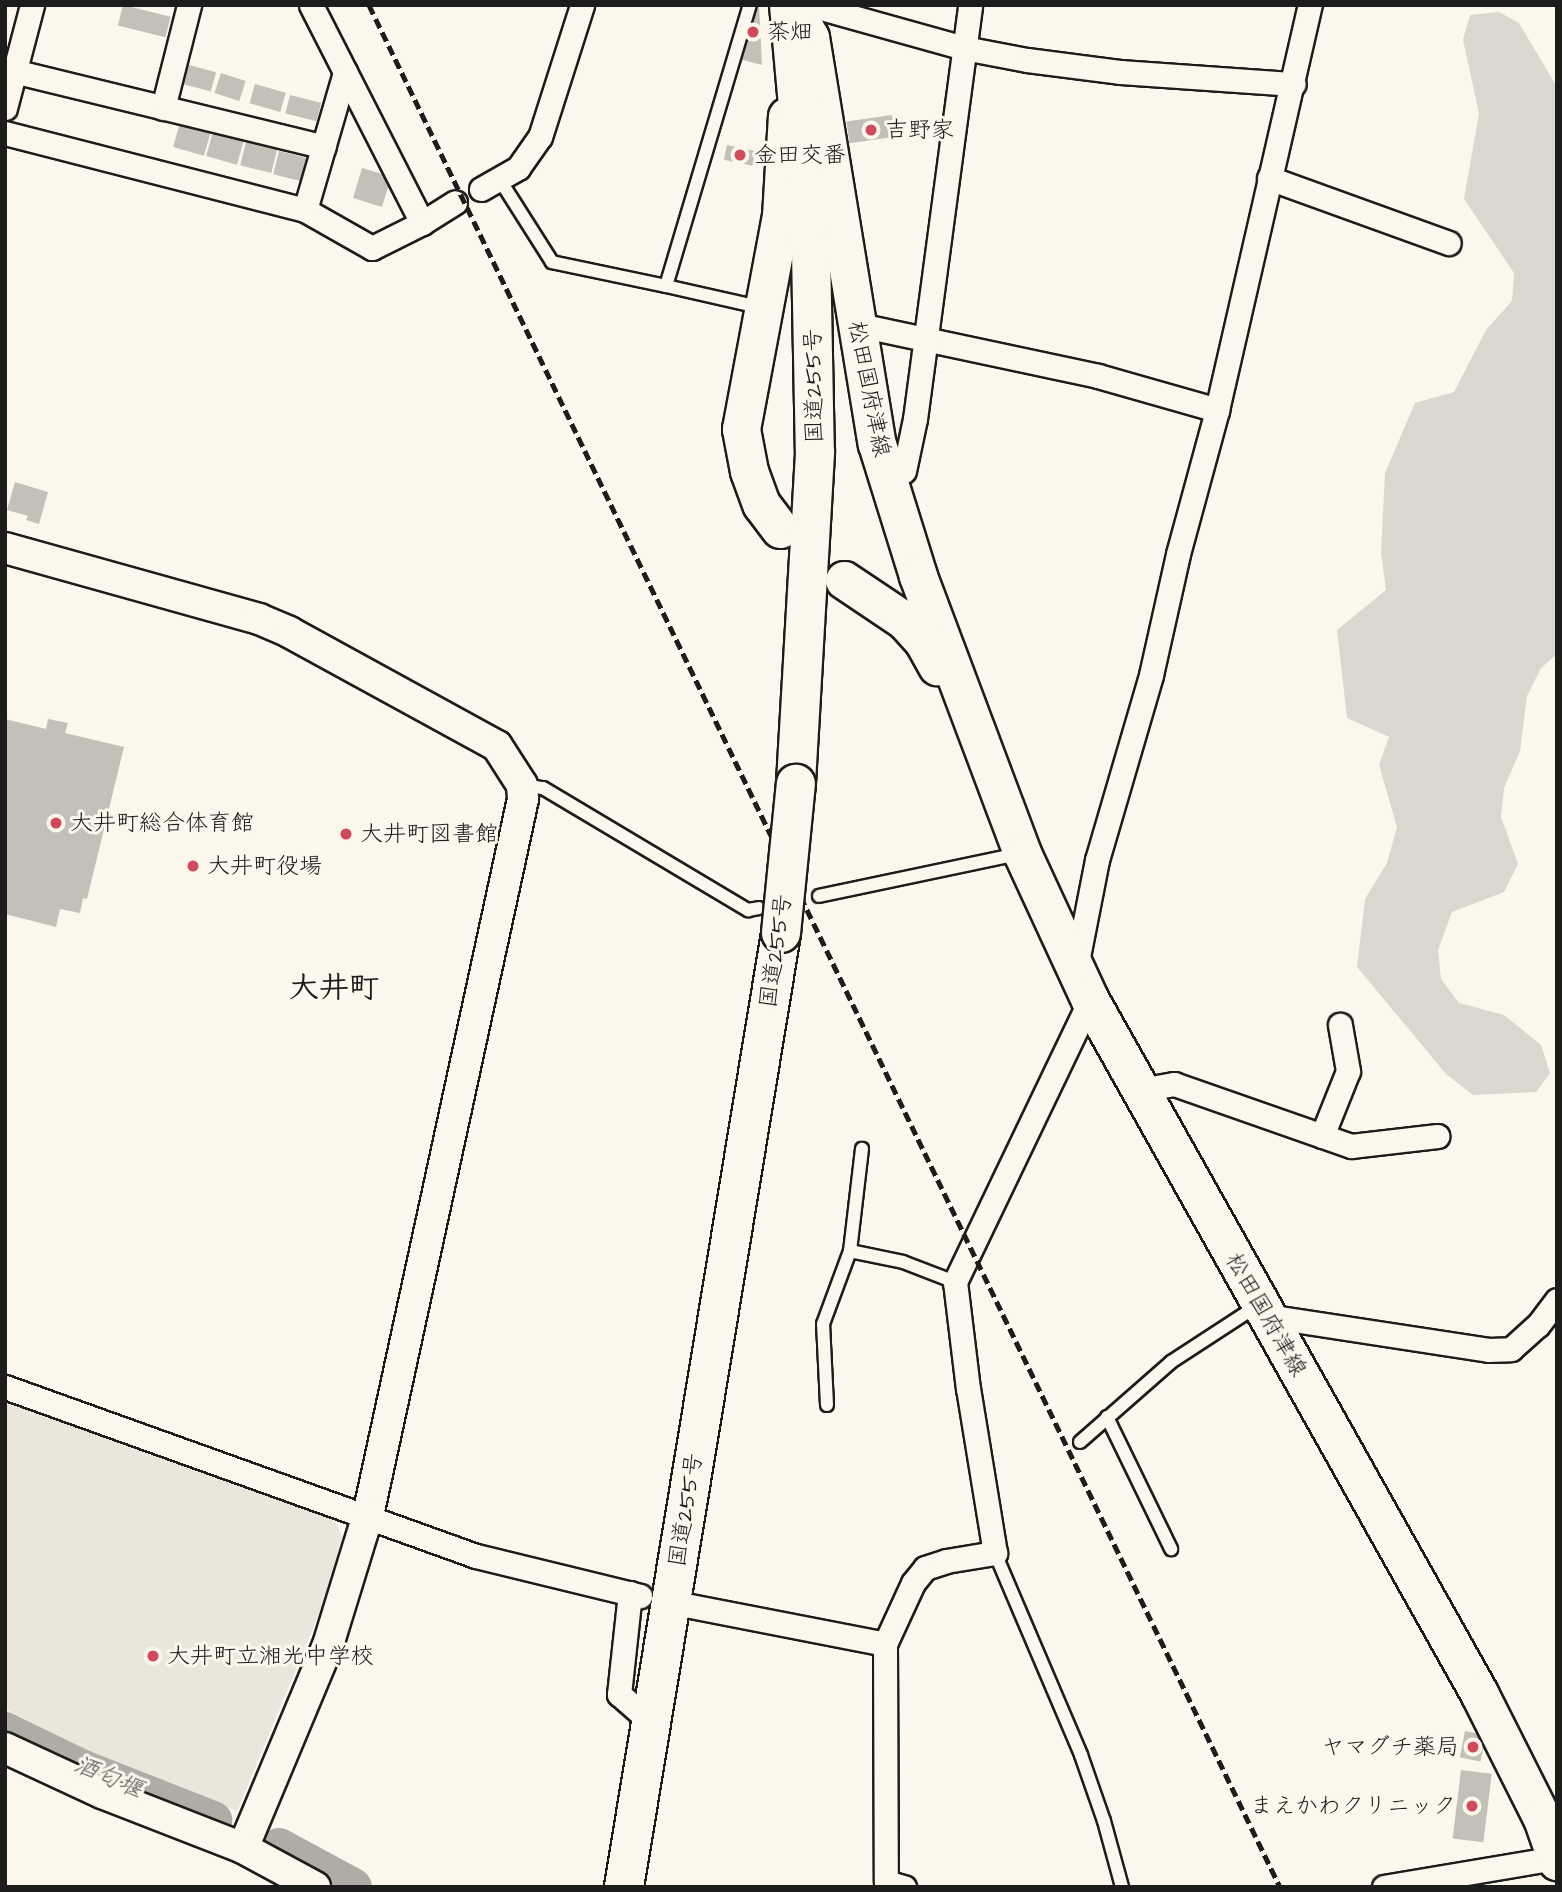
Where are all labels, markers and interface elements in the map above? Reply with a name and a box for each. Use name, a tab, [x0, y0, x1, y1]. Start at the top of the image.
place label: 茶畑	[767, 18, 813, 46]
marker: 茶畑	[745, 24, 761, 40]
place label: 吉野家	[885, 116, 954, 144]
marker: 吉野家	[863, 122, 879, 138]
place label: 金田交番	[754, 141, 846, 169]
marker: 金田交番	[732, 147, 748, 163]
street label: 松田国府津線	[842, 319, 896, 459]
street label: 国道255号	[799, 328, 829, 444]
place label: 大井町総合体育館	[70, 809, 254, 837]
marker: 大井町総合体育館	[48, 815, 64, 831]
place label: 大井町図書館	[360, 820, 498, 848]
marker: 大井町図書館	[338, 826, 354, 842]
place label: 大井町役場	[207, 852, 322, 880]
marker: 大井町役場	[185, 858, 201, 874]
street label: 国道255号	[754, 892, 798, 1010]
district label: 大井町	[289, 970, 379, 1006]
street label: 松田国府津線	[1220, 1248, 1312, 1382]
street label: 国道255号	[663, 1451, 709, 1569]
place label: 大井町立湘光中学校	[167, 1642, 374, 1670]
marker: 大井町立湘光中学校	[145, 1648, 161, 1664]
place label: ヤマグチ薬局	[1321, 1733, 1459, 1761]
marker: ヤマグチ薬局	[1465, 1739, 1481, 1755]
water label: 酒匂堰	[69, 1751, 147, 1805]
place label: まえかわクリニック	[1249, 1792, 1456, 1820]
marker: まえかわクリニック	[1462, 1796, 1482, 1816]

